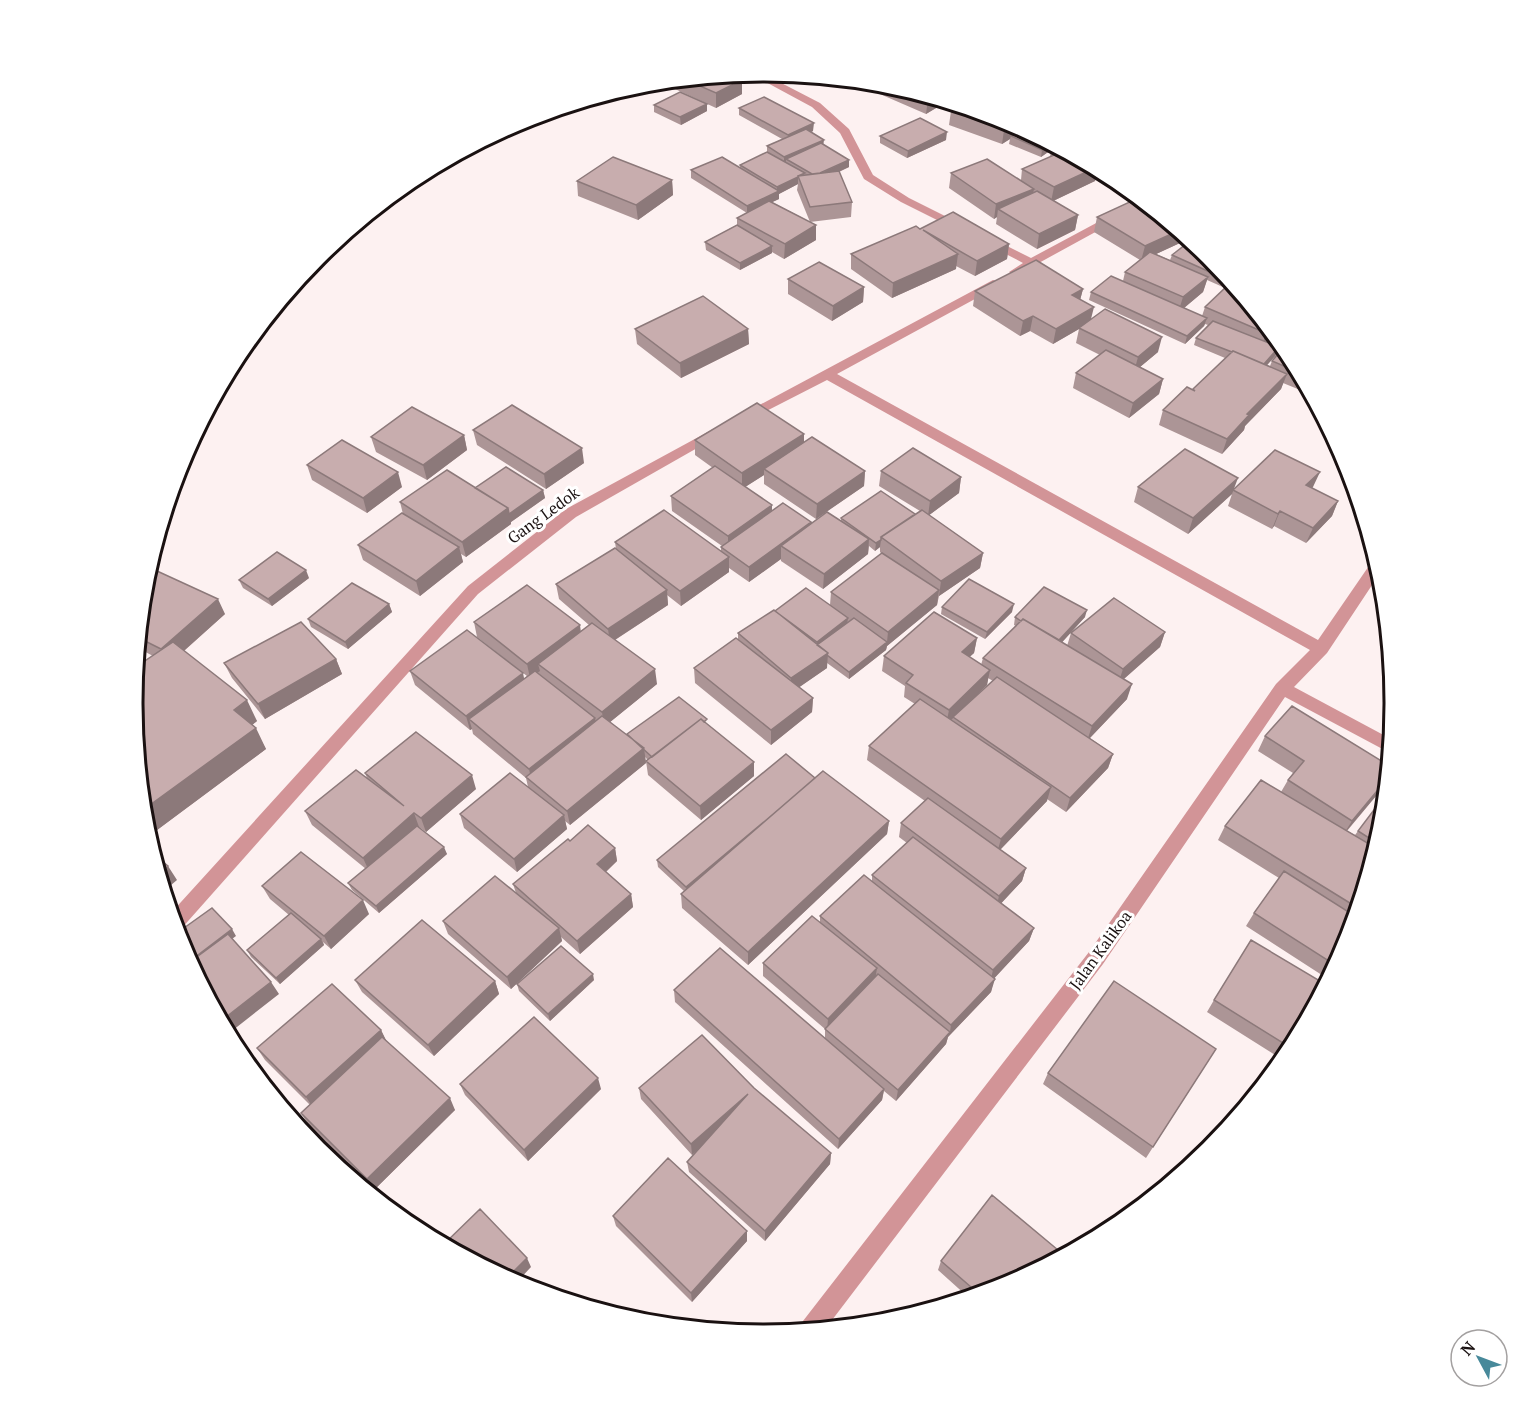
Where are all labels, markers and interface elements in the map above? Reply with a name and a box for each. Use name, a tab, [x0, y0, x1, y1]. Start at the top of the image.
street label: Gang Ledok	[503, 481, 584, 549]
street label: Jalan Kalikoa	[1064, 906, 1136, 994]
north arrow	[1449, 1328, 1509, 1388]
text: N	[1455, 1336, 1480, 1360]

